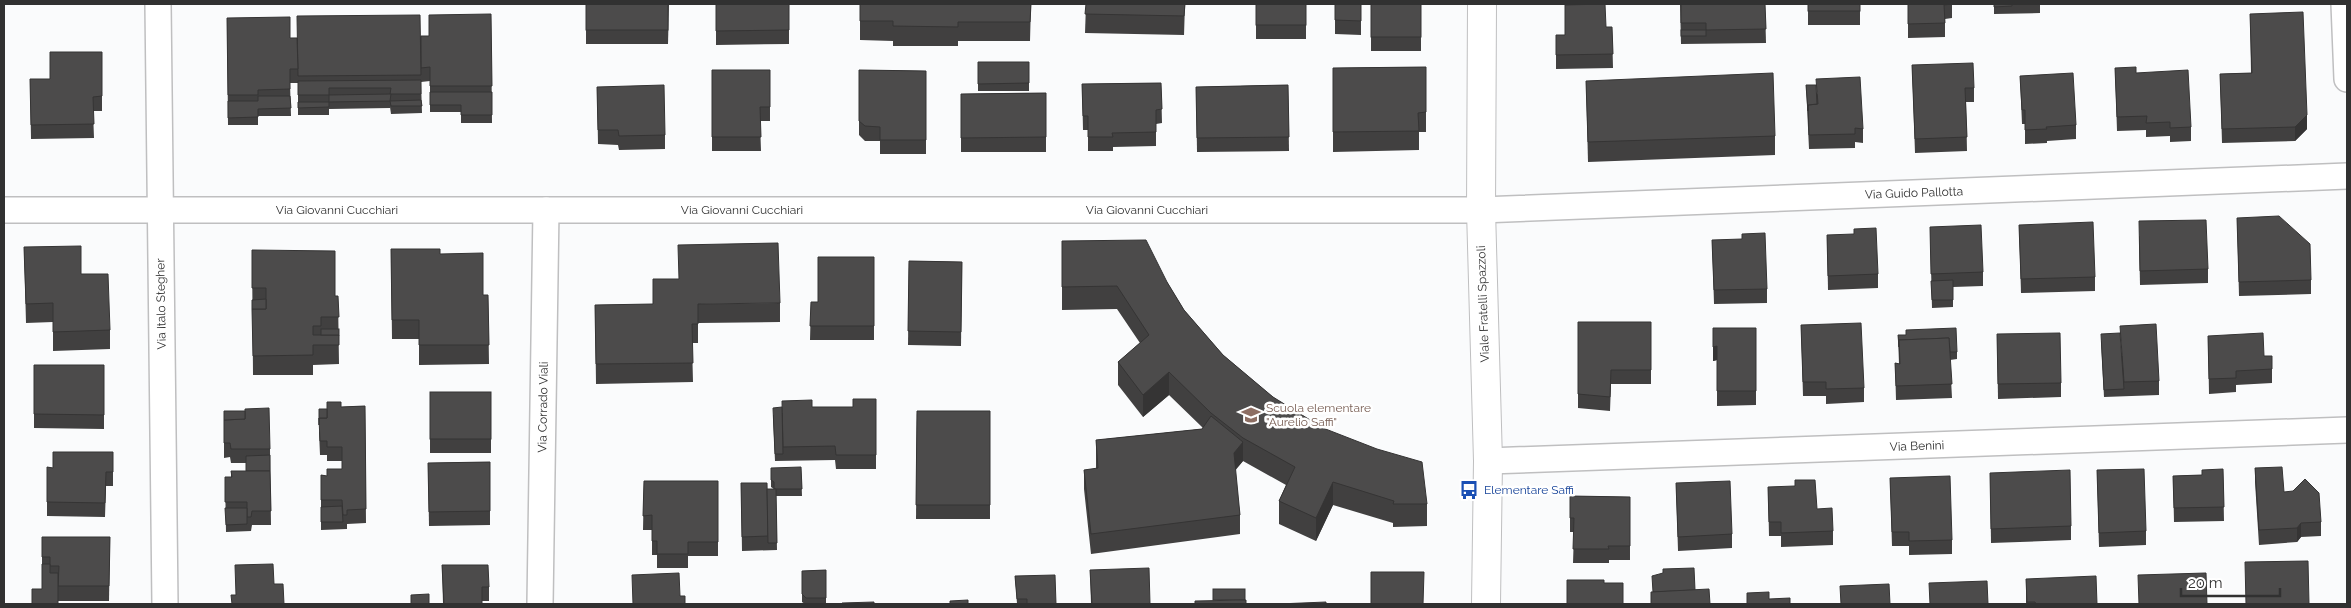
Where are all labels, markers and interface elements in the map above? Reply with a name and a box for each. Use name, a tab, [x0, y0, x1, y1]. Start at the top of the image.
street label: Via Guido Pallotta	[1865, 184, 1963, 202]
street label: Via Giovanni Cucchiari	[276, 203, 398, 217]
street label: Via Giovanni Cucchiari	[681, 203, 803, 217]
street label: Via Giovanni Cucchiari	[1086, 203, 1208, 217]
street label: Viale Fratelli Spazzoli	[1474, 245, 1492, 363]
street label: Via Italo Stegher	[153, 258, 169, 350]
street label: Via Corrado Viali	[535, 361, 551, 453]
place label: Scuola elementare "Aurelio Saffi"	[1266, 401, 1371, 429]
school or university icon: Scuola elementare "Aurelio Saffi"	[1240, 404, 1262, 426]
street label: Via Benini	[1889, 438, 1945, 454]
bus stop icon: Elementare Saffi	[1458, 479, 1480, 501]
place label: Elementare Saffi	[1484, 483, 1574, 497]
scale bar	[2181, 566, 2280, 598]
text: 20 m	[2188, 574, 2223, 592]

